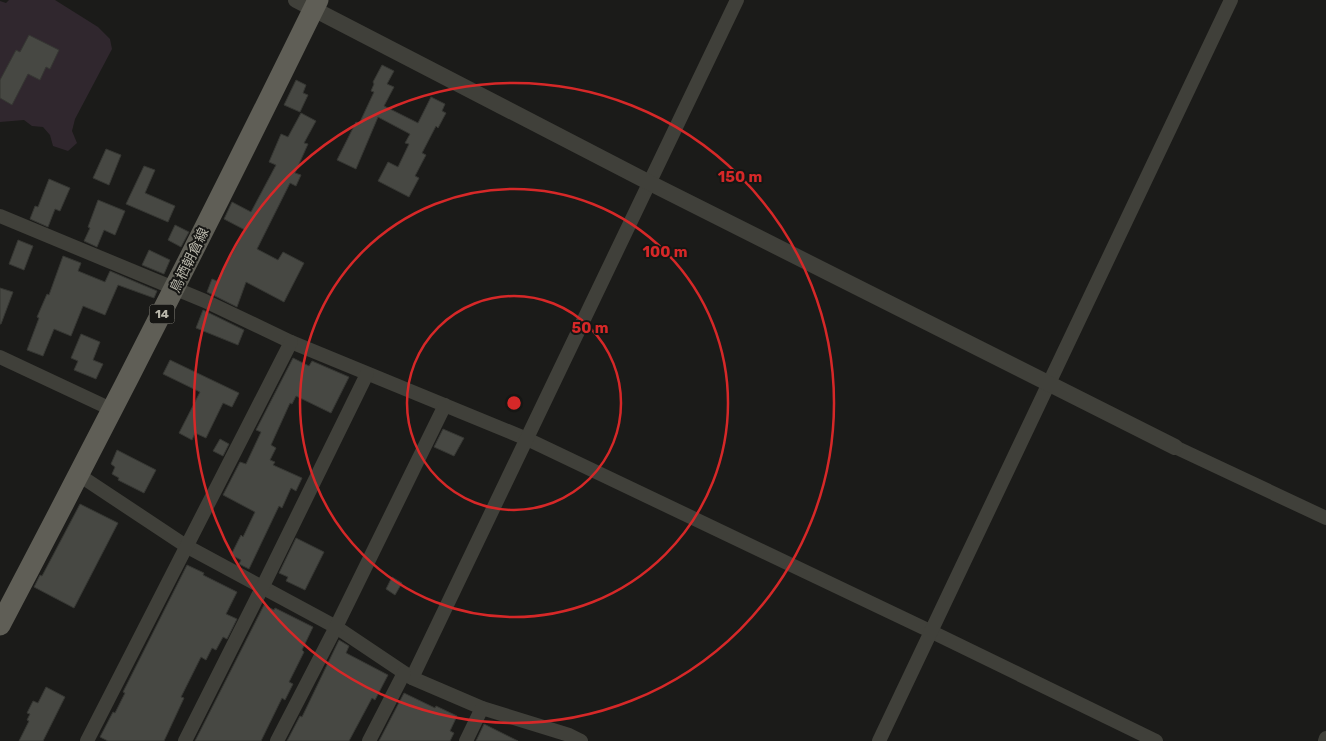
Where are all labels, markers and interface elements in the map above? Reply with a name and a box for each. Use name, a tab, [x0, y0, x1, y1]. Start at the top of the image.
text: 150 m	[718, 168, 762, 186]
street label: 鳥栖朝倉線	[166, 225, 212, 295]
text: 100 m	[643, 243, 687, 261]
road number: 14	[150, 304, 174, 324]
text: 50 m	[572, 319, 608, 337]
centre of rings	[505, 394, 523, 412]

